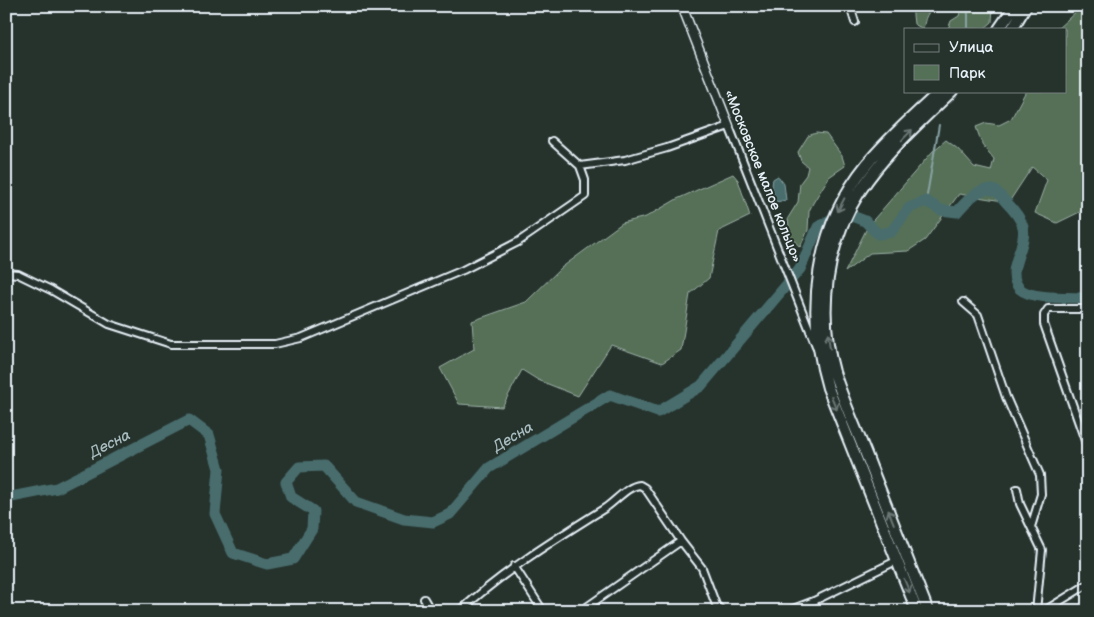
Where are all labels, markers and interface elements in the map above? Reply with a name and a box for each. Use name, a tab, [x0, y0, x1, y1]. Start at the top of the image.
legend	[904, 28, 1066, 92]
text: Улица	[949, 38, 994, 57]
text: Парк	[949, 64, 986, 83]
street label: «Московское малое кольцо»	[720, 87, 806, 265]
one-way arrow	[901, 129, 913, 141]
one-way arrow	[836, 197, 845, 212]
one-way arrow	[823, 333, 833, 349]
one-way arrow	[830, 394, 839, 410]
water label: Десна	[489, 418, 537, 457]
water label: Десна	[85, 426, 134, 463]
one-way arrow	[885, 509, 894, 524]
one-way arrow	[902, 578, 912, 593]

